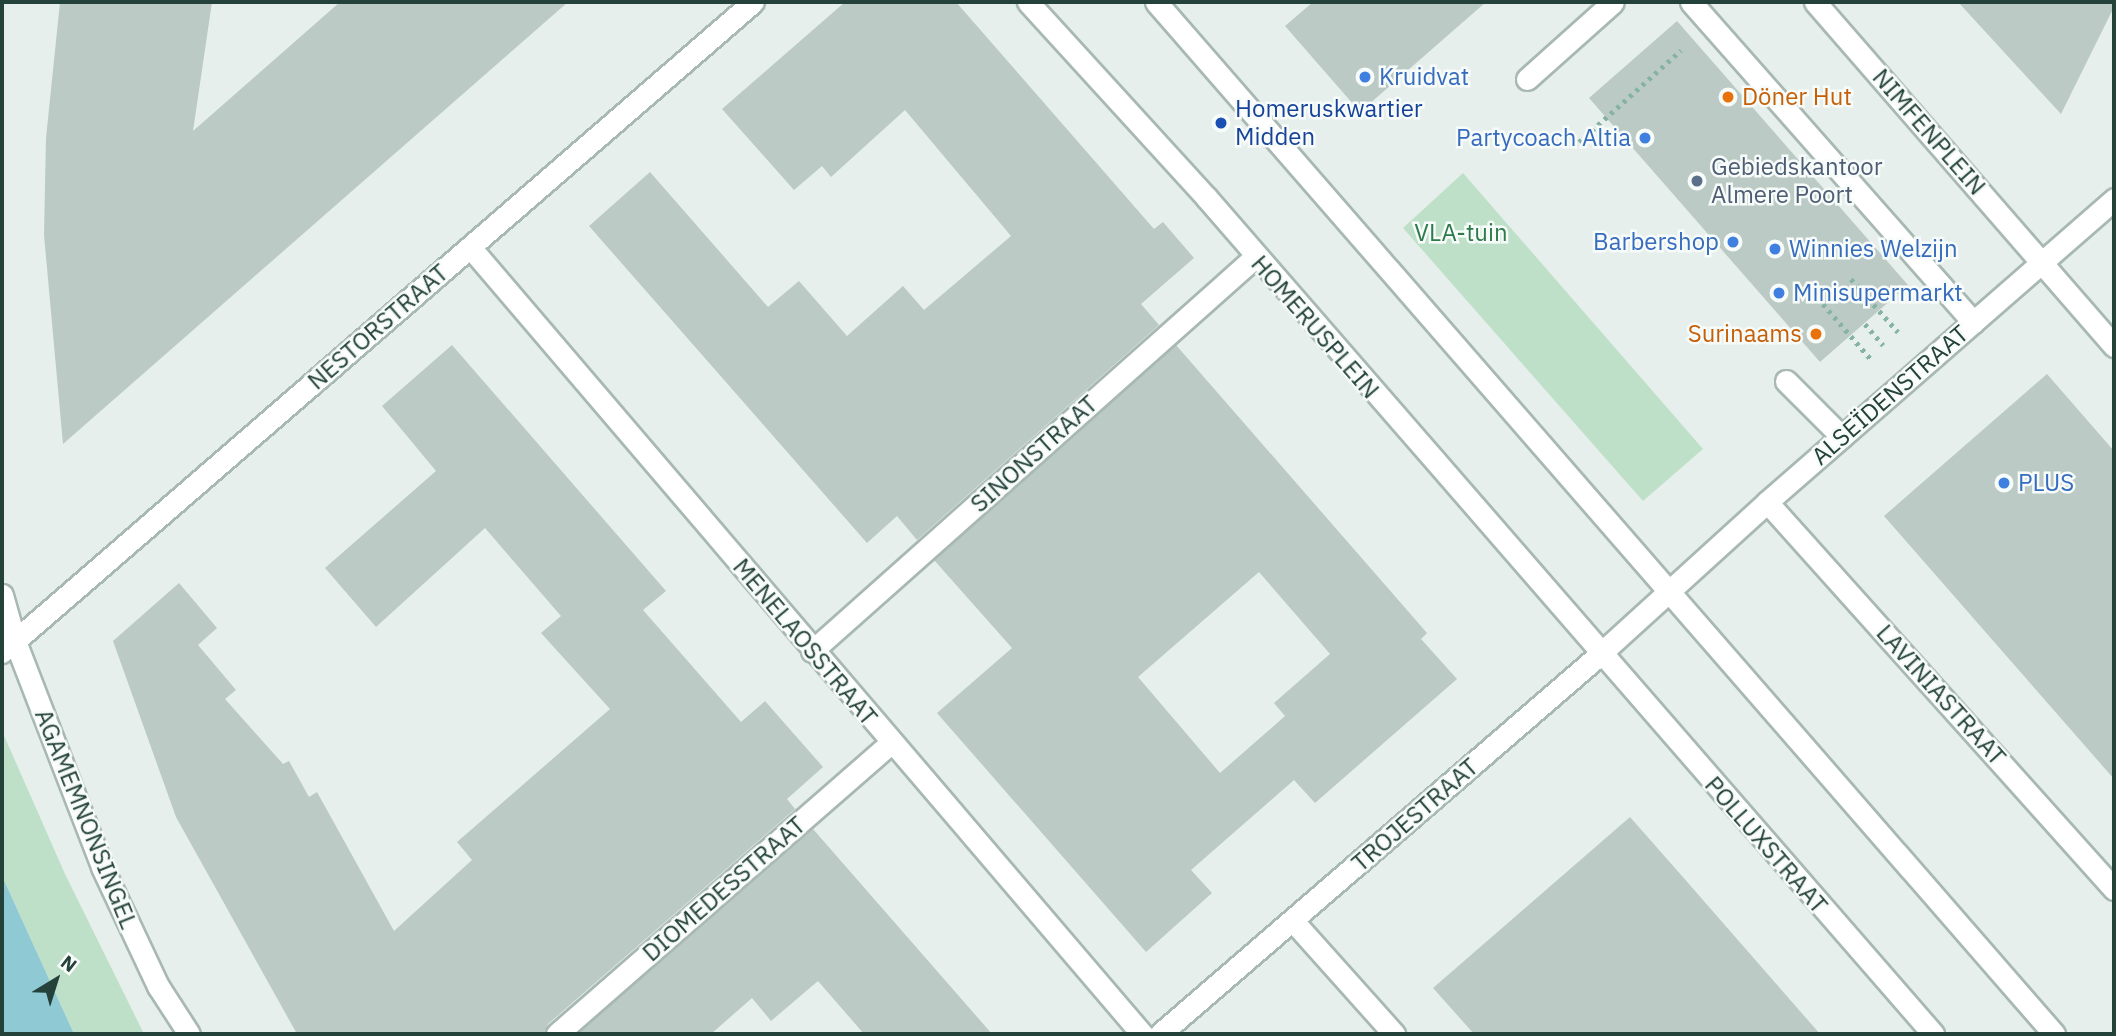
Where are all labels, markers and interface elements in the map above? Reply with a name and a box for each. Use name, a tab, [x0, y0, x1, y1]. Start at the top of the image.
place label: Kruidvat	[1379, 63, 1469, 91]
street label: NIMFENPLEIN	[1866, 63, 1992, 201]
marker: Kruidvat	[1357, 69, 1373, 85]
place label: Döner Hut	[1742, 83, 1852, 111]
marker: Döner Hut	[1720, 89, 1736, 105]
place label: Homeruskwartier Midden	[1235, 95, 1423, 151]
marker: Homeruskwartier Midden	[1213, 115, 1229, 131]
place label: Partycoach Altia	[1456, 124, 1631, 152]
marker: Partycoach Altia	[1637, 130, 1653, 146]
place label: Gebiedskantoor Almere Poort	[1711, 153, 1883, 209]
marker: Gebiedskantoor Almere Poort	[1689, 173, 1705, 189]
park label: VLA-tuin	[1414, 219, 1508, 247]
place label: Barbershop	[1593, 228, 1719, 256]
marker: Barbershop	[1725, 234, 1741, 250]
place label: Winnies Welzijn	[1789, 235, 1958, 263]
marker: Winnies Welzijn	[1767, 241, 1783, 257]
street label: HOMERUSPLEIN	[1245, 250, 1385, 404]
street label: NESTORSTRAAT	[302, 258, 454, 396]
place label: Minisupermarkt	[1793, 279, 1963, 307]
marker: Minisupermarkt	[1771, 285, 1787, 301]
street label: ALSEÏDENSTRAAT	[1806, 319, 1974, 471]
place label: Surinaams	[1688, 320, 1802, 348]
marker: Surinaams	[1808, 326, 1824, 342]
street label: SINONSTRAAT	[965, 390, 1103, 518]
place label: PLUS	[2018, 469, 2074, 497]
marker: PLUS	[1996, 475, 2012, 491]
street label: MENELAOSSTRAAT	[727, 553, 883, 731]
street label: LAVINIASTRAAT	[1870, 619, 2012, 771]
street label: AGAMEMNONSINGEL	[29, 705, 143, 933]
street label: TROJESTRAAT	[1346, 752, 1484, 878]
street label: POLLUXSTRAAT	[1699, 771, 1833, 919]
street label: DIOMEDESSTRAAT	[637, 811, 811, 967]
north arrow	[21, 945, 91, 1015]
text: N	[56, 950, 82, 977]

